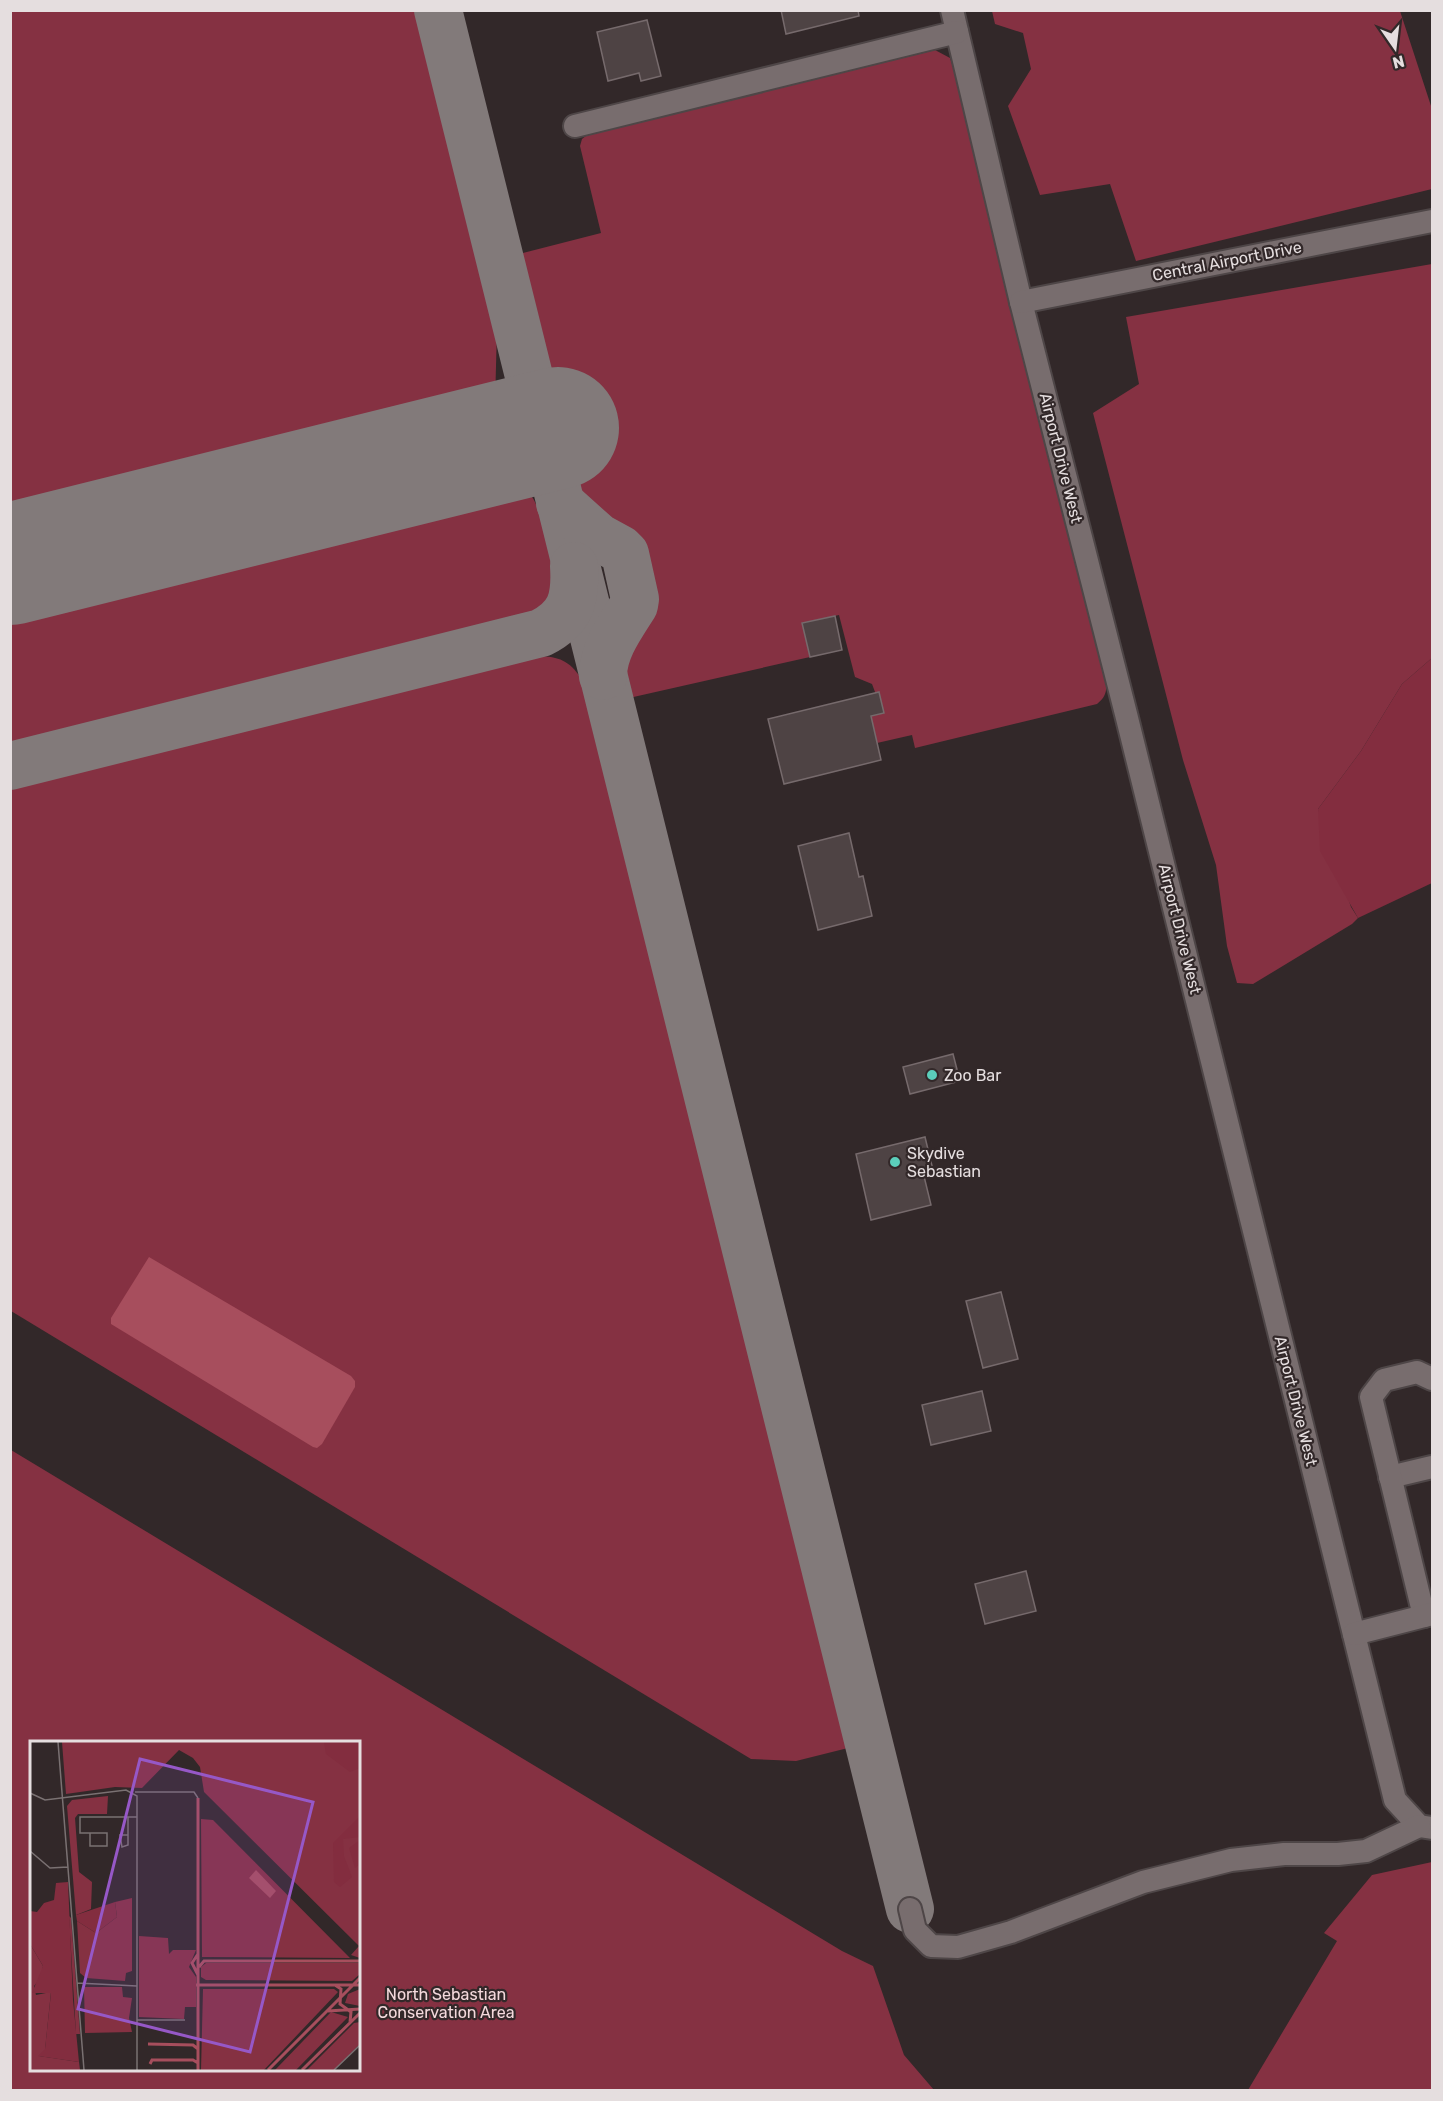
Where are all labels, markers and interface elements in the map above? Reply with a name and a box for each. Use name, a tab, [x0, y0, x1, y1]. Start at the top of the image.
north arrow	[1365, 18, 1425, 78]
text: N	[1391, 51, 1406, 73]
street label: Central Airport Drive	[1151, 237, 1303, 285]
street label: Airport Drive West	[1036, 391, 1086, 525]
street label: Airport Drive West	[1155, 862, 1205, 996]
place label: Zoo Bar	[944, 1066, 1001, 1085]
marker: Zoo Bar	[925, 1068, 939, 1082]
place label: Skydive Sebastian	[907, 1144, 981, 1181]
marker: Skydive Sebastian	[888, 1155, 902, 1169]
street label: Airport Drive West	[1271, 1334, 1321, 1468]
inset map	[30, 1741, 360, 2071]
park label: North Sebastian Conservation Area	[378, 1985, 514, 2022]

